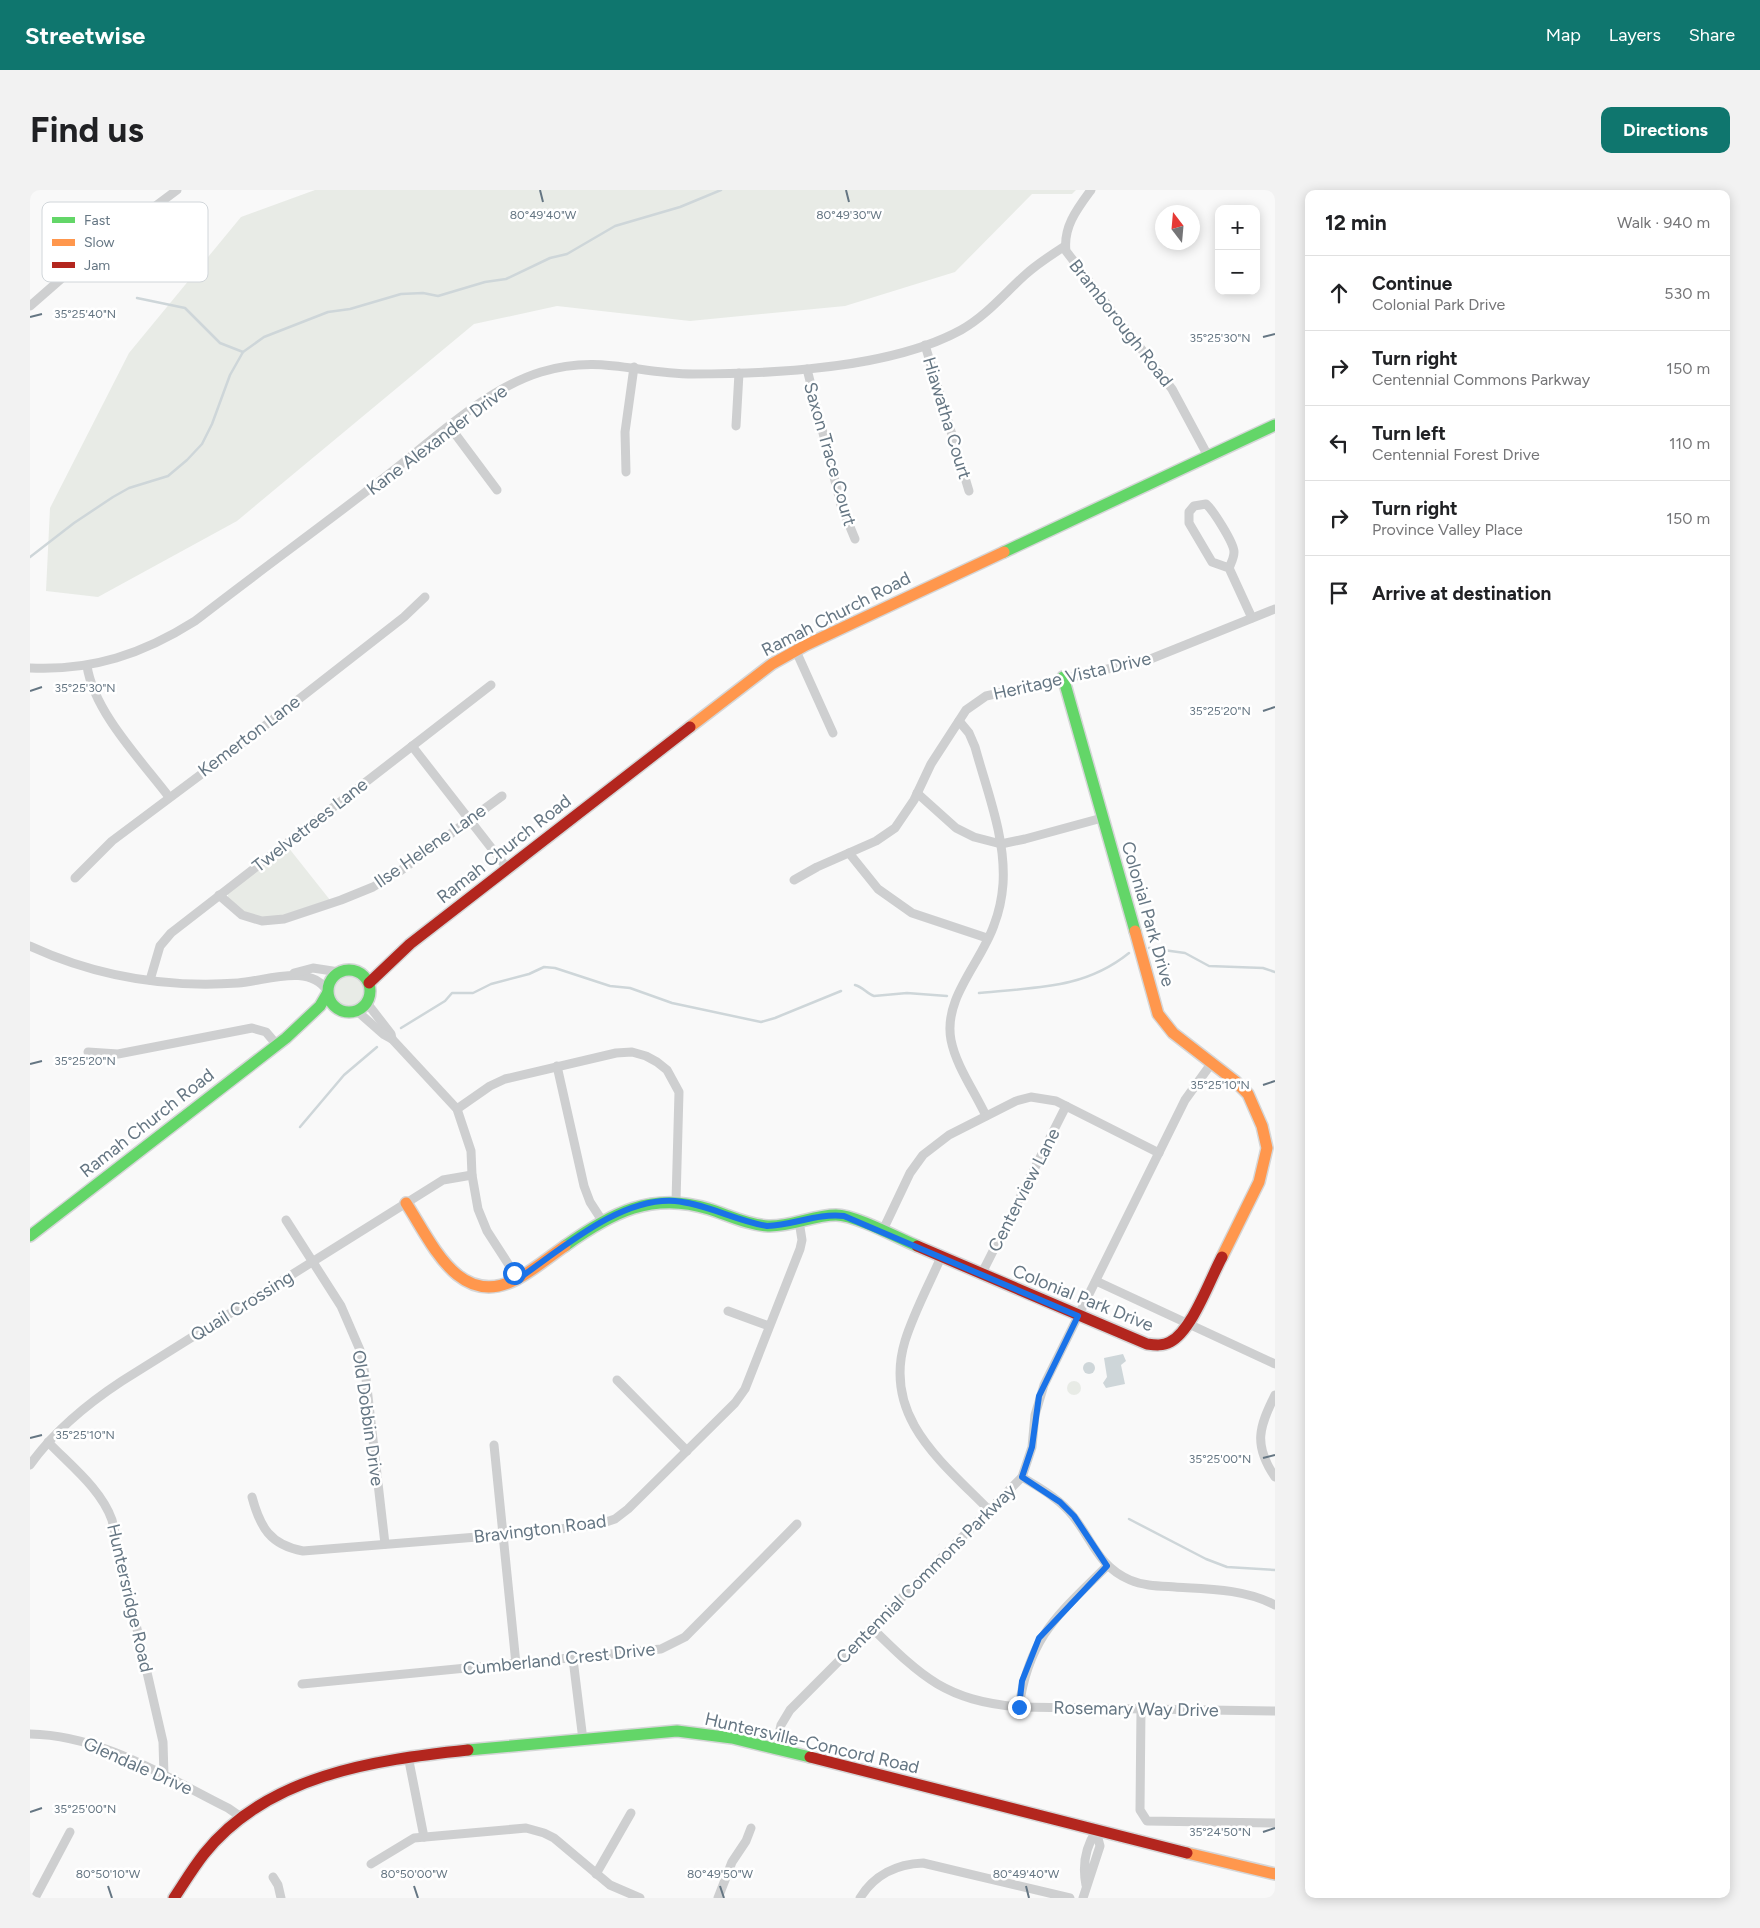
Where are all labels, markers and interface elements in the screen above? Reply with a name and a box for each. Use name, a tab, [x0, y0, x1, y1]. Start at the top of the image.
text: Streetwise	[25, 21, 145, 50]
text: Map	[1546, 24, 1581, 46]
text: Layers	[1609, 24, 1661, 46]
text: Share	[1689, 24, 1735, 46]
button: Directions	[1601, 107, 1730, 153]
text: Find us	[30, 109, 144, 151]
legend	[42, 202, 208, 282]
north arrow	[1155, 205, 1200, 250]
map controls	[1215, 205, 1260, 295]
button: +	[1215, 205, 1260, 250]
text: 80°49'40"W	[510, 208, 577, 222]
text: 80°49'30"W	[816, 208, 882, 222]
text: 12 min	[1325, 210, 1387, 235]
text: Fast	[84, 212, 110, 229]
text: Walk · 940 m	[1617, 213, 1710, 232]
text: Slow	[84, 234, 115, 251]
button: −	[1215, 250, 1260, 295]
street label: Bramborough Road	[1064, 255, 1178, 391]
text: Jam	[84, 257, 110, 274]
text: Continue	[1372, 272, 1452, 295]
icon: ahead	[1325, 279, 1353, 307]
text: 530 m	[1664, 284, 1710, 303]
text: Colonial Park Drive	[1372, 295, 1505, 314]
text: 35°25'40"N	[54, 307, 116, 321]
text: 35°25'30"N	[1189, 331, 1251, 345]
text: Turn right	[1372, 347, 1458, 370]
street label: Hiawatha Court	[918, 354, 976, 482]
icon: right	[1325, 354, 1353, 382]
text: 150 m	[1666, 359, 1710, 378]
text: Centennial Commons Parkway	[1372, 370, 1590, 389]
street label: Kane Alexander Drive	[362, 380, 512, 500]
street label: Saxon Trace Court	[799, 380, 861, 529]
text: Turn left	[1372, 422, 1446, 445]
icon: left	[1325, 429, 1353, 457]
text: 110 m	[1669, 434, 1710, 453]
text: Centennial Forest Drive	[1372, 445, 1540, 464]
text: Turn right	[1372, 497, 1458, 520]
icon: right	[1325, 504, 1353, 532]
text: 150 m	[1666, 509, 1710, 528]
text: Province Valley Place	[1372, 520, 1523, 539]
street label: Ramah Church Road	[758, 567, 914, 661]
icon: arrive	[1325, 579, 1353, 607]
text: Arrive at destination	[1372, 582, 1551, 605]
street label: Heritage Vista Drive	[991, 647, 1153, 705]
text: 35°25'30"N	[54, 681, 116, 695]
street label: Kemerton Lane	[194, 690, 304, 781]
text: 35°25'20"N	[1189, 704, 1251, 718]
street label: Twelvetrees Lane	[248, 773, 372, 877]
street label: Ramah Church Road	[433, 790, 575, 908]
street label: Ilse Helene Lane	[370, 799, 490, 893]
street label: Colonial Park Drive	[1117, 839, 1179, 989]
text: 35°25'20"N	[54, 1054, 116, 1068]
street label: Ramah Church Road	[76, 1064, 218, 1182]
text: 35°25'10"N	[1190, 1078, 1250, 1092]
street label: Centerview Lane	[983, 1124, 1065, 1255]
street label: Colonial Park Drive	[1009, 1260, 1157, 1336]
route start	[503, 1262, 526, 1285]
street label: Quail Crossing	[187, 1266, 297, 1346]
street label: Old Dobbin Drive	[348, 1349, 388, 1488]
text: 35°25'10"N	[55, 1428, 115, 1442]
text: 35°25'00"N	[1189, 1452, 1251, 1466]
street label: Centennial Commons Parkway	[831, 1479, 1021, 1669]
street label: Bravington Road	[472, 1510, 608, 1548]
street label: Huntersridge Road	[102, 1522, 158, 1674]
street label: Cumberland Crest Drive	[462, 1638, 656, 1680]
route end	[1008, 1696, 1031, 1719]
street label: Rosemary Way Drive	[1053, 1697, 1219, 1721]
street label: Huntersville-Concord Road	[703, 1708, 921, 1778]
street label: Glendale Drive	[80, 1732, 196, 1800]
text: 35°25'00"N	[54, 1802, 116, 1816]
text: 35°24'50"N	[1189, 1825, 1251, 1839]
text: 80°50'10"W	[76, 1867, 141, 1881]
text: 80°50'00"W	[380, 1867, 448, 1881]
text: 80°49'50"W	[687, 1867, 754, 1881]
text: 80°49'40"W	[993, 1867, 1060, 1881]

